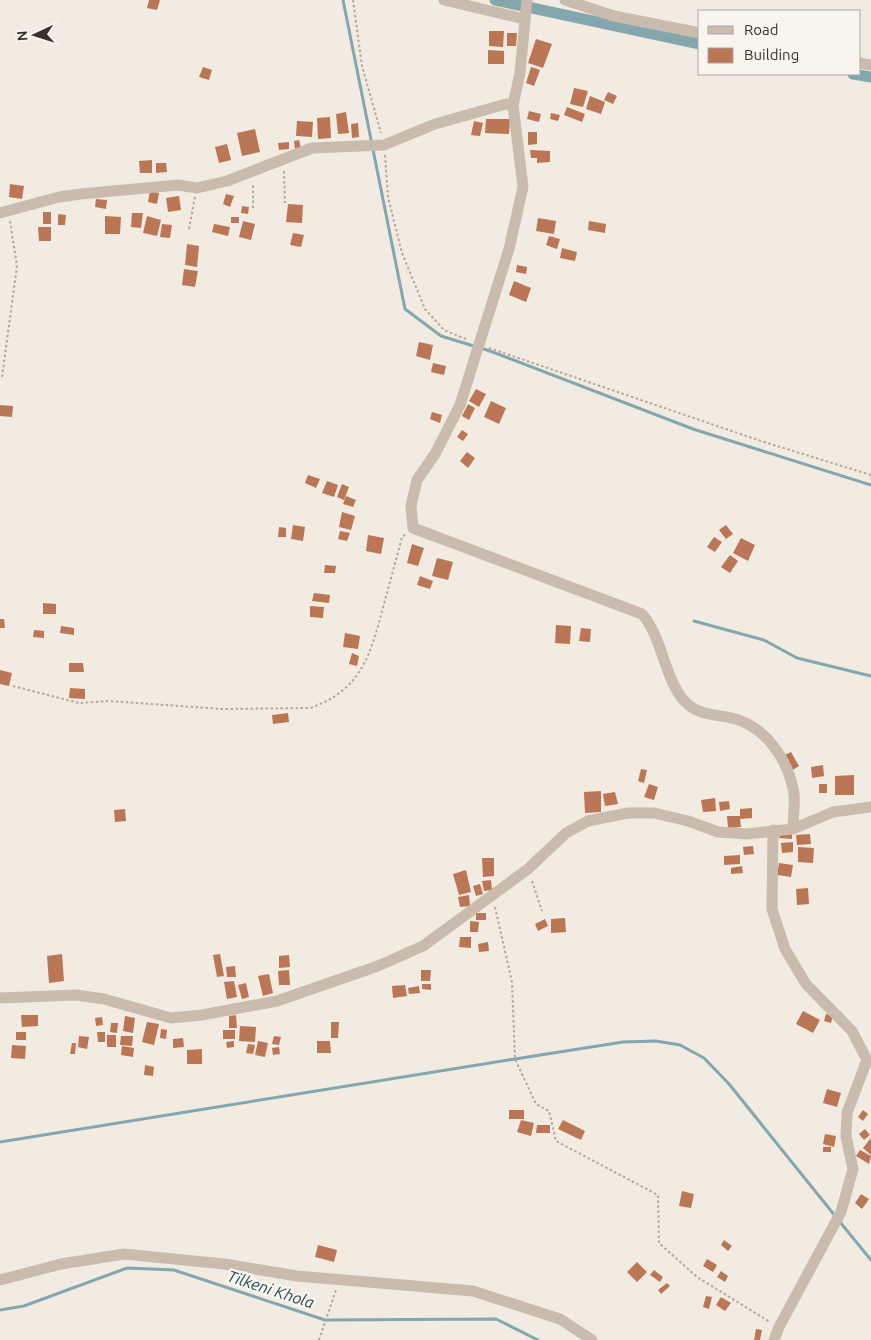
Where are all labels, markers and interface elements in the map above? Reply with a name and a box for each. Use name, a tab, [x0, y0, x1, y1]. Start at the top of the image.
north arrow	[10, 10, 60, 60]
legend	[698, 10, 861, 75]
text: Road	[744, 21, 779, 38]
text: N	[14, 30, 30, 42]
text: Building	[744, 46, 799, 63]
water label: Tilkeni Khola	[225, 1267, 317, 1312]

